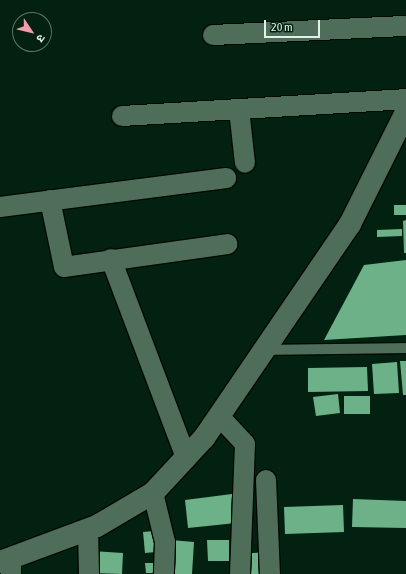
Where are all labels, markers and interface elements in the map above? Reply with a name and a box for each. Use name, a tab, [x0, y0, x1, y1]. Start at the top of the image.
north arrow	[12, 12, 52, 52]
scale bar	[266, 12, 322, 38]
text: 20 m	[271, 20, 293, 34]
text: उ	[34, 32, 48, 44]

